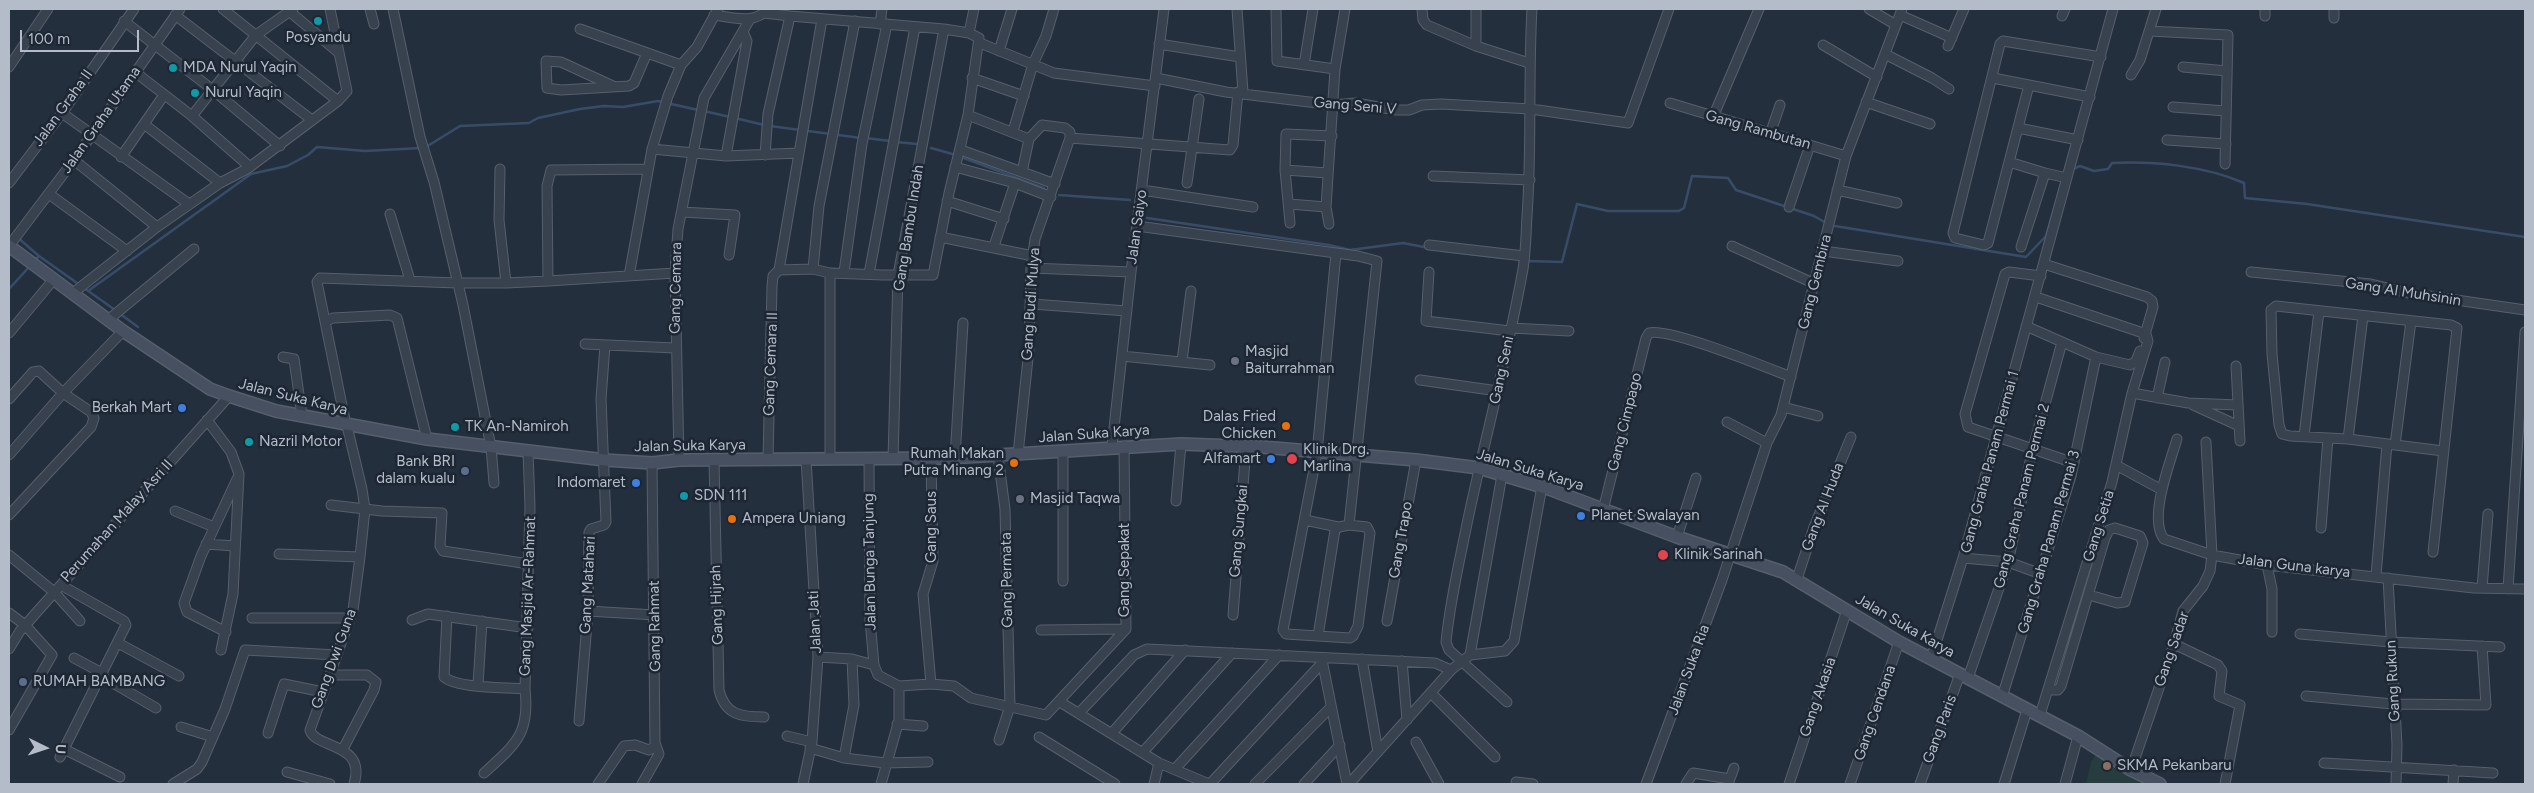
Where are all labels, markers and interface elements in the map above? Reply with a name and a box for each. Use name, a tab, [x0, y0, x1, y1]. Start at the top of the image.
marker: Posyandu	[312, 15, 324, 27]
scale bar	[22, 20, 141, 52]
place label: Posyandu	[285, 29, 351, 47]
text: 100 m	[28, 30, 70, 48]
place label: MDA Nurul Yaqin	[183, 59, 297, 77]
marker: MDA Nurul Yaqin	[167, 62, 179, 74]
street label: Jalan Graha Utama	[57, 63, 145, 177]
street label: Jalan Graha II	[29, 66, 97, 150]
place label: Nurul Yaqin	[205, 84, 282, 102]
marker: Nurul Yaqin	[189, 87, 201, 99]
street label: Gang Seni V	[1313, 93, 1397, 119]
street label: Gang Rambutan	[1703, 106, 1813, 154]
street label: Gang Bambu Indah	[890, 164, 928, 292]
street label: Jalan Saiyo	[1123, 189, 1151, 265]
street label: Gang Gembira	[1795, 233, 1835, 331]
street label: Gang Cemara	[666, 242, 686, 334]
street label: Gang Budi Mulya	[1018, 247, 1044, 361]
street label: Gang Al Muhsinin	[2344, 274, 2462, 310]
street label: Gang Cemara II	[760, 312, 782, 416]
street label: Gang Seni	[1486, 334, 1518, 406]
place label: Masjid Baiturrahman	[1245, 343, 1334, 378]
marker: Masjid Baiturrahman	[1229, 355, 1241, 367]
street label: Gang Graha Panam Permai 1	[1957, 369, 2023, 555]
street label: Gang Cimpago	[1604, 371, 1646, 473]
street label: Jalan Suka Karya	[237, 375, 349, 419]
place label: Berkah Mart	[92, 399, 172, 417]
marker: Berkah Mart	[176, 402, 188, 414]
street label: Gang Graha Panam Permai 2	[1990, 402, 2054, 590]
place label: Dalas Fried Chicken	[1203, 408, 1276, 443]
place label: TK An-Namiroh	[465, 418, 569, 436]
marker: Dalas Fried Chicken	[1280, 420, 1292, 432]
marker: TK An-Namiroh	[449, 421, 461, 433]
street label: Jalan Suka Karya	[1038, 421, 1150, 447]
place label: Nazril Motor	[259, 433, 342, 451]
marker: Nazril Motor	[243, 436, 255, 448]
street label: Jalan Suka Karya	[634, 436, 746, 456]
place label: Klinik Drg. Marlina	[1303, 441, 1369, 476]
place label: Rumah Makan Putra Minang 2	[903, 445, 1004, 480]
street label: Jalan Suka Karya	[1474, 445, 1586, 495]
street label: Gang Graha Panam Permai 3	[2014, 448, 2084, 636]
place label: Alfamart	[1203, 450, 1261, 468]
marker: Klinik Drg. Marlina	[1285, 452, 1299, 466]
place label: Bank BRI dalam kualu	[376, 453, 455, 488]
marker: Alfamart	[1265, 453, 1277, 465]
street label: Perumahan Malay Asri II	[57, 456, 177, 586]
marker: Rumah Makan Putra Minang 2	[1008, 457, 1020, 469]
street label: Gang Al Huda	[1798, 460, 1848, 554]
marker: Bank BRI dalam kualu	[459, 465, 471, 477]
place label: Indomaret	[557, 474, 626, 492]
marker: Indomaret	[630, 477, 642, 489]
street label: Gang Sungkai	[1226, 484, 1252, 578]
place label: SDN 111	[694, 487, 747, 505]
street label: Gang Setia	[2080, 488, 2118, 564]
marker: SDN 111	[678, 490, 690, 502]
place label: Masjid Taqwa	[1030, 490, 1120, 508]
street label: Gang Saus	[923, 491, 941, 563]
street label: Jalan Bunga Tanjung	[860, 493, 880, 631]
marker: Masjid Taqwa	[1014, 493, 1026, 505]
street label: Gang Trapo	[1385, 500, 1417, 580]
place label: Planet Swalayan	[1591, 507, 1700, 525]
place label: Ampera Uniang	[742, 510, 846, 528]
marker: Planet Swalayan	[1575, 510, 1587, 522]
marker: Ampera Uniang	[726, 513, 738, 525]
street label: Gang Masjid Ar-Rahmat	[516, 516, 540, 676]
street label: Gang Sepakat	[1116, 523, 1134, 617]
street label: Gang Permata	[997, 532, 1017, 628]
street label: Gang Matahari	[576, 536, 600, 634]
place label: Klinik Sarinah	[1674, 546, 1763, 564]
marker: Klinik Sarinah	[1656, 548, 1670, 562]
street label: Jalan Guna karya	[2237, 550, 2351, 582]
street label: Gang Hijrah	[707, 565, 727, 645]
street label: Gang Rahmat	[645, 580, 665, 672]
street label: Jalan Jati	[804, 590, 826, 654]
street label: Jalan Suka Karya	[1852, 590, 1958, 662]
street label: Gang Dwi Guna	[308, 607, 360, 711]
street label: Gang Sadar	[2151, 609, 2193, 689]
street label: Jalan Suka Ria	[1664, 622, 1714, 718]
street label: Gang Rukun	[2382, 640, 2404, 722]
street label: Gang Akasia	[1796, 655, 1840, 739]
street label: Gang Cendana	[1850, 663, 1900, 763]
place label: RUMAH BAMBANG	[33, 673, 165, 691]
marker: RUMAH BAMBANG	[17, 676, 29, 688]
street label: Gang Paris	[1919, 692, 1961, 766]
north arrow	[20, 723, 70, 773]
text: U	[52, 744, 69, 755]
place label: SKMA Pekanbaru	[2117, 757, 2232, 775]
marker: SKMA Pekanbaru	[2101, 760, 2113, 772]

